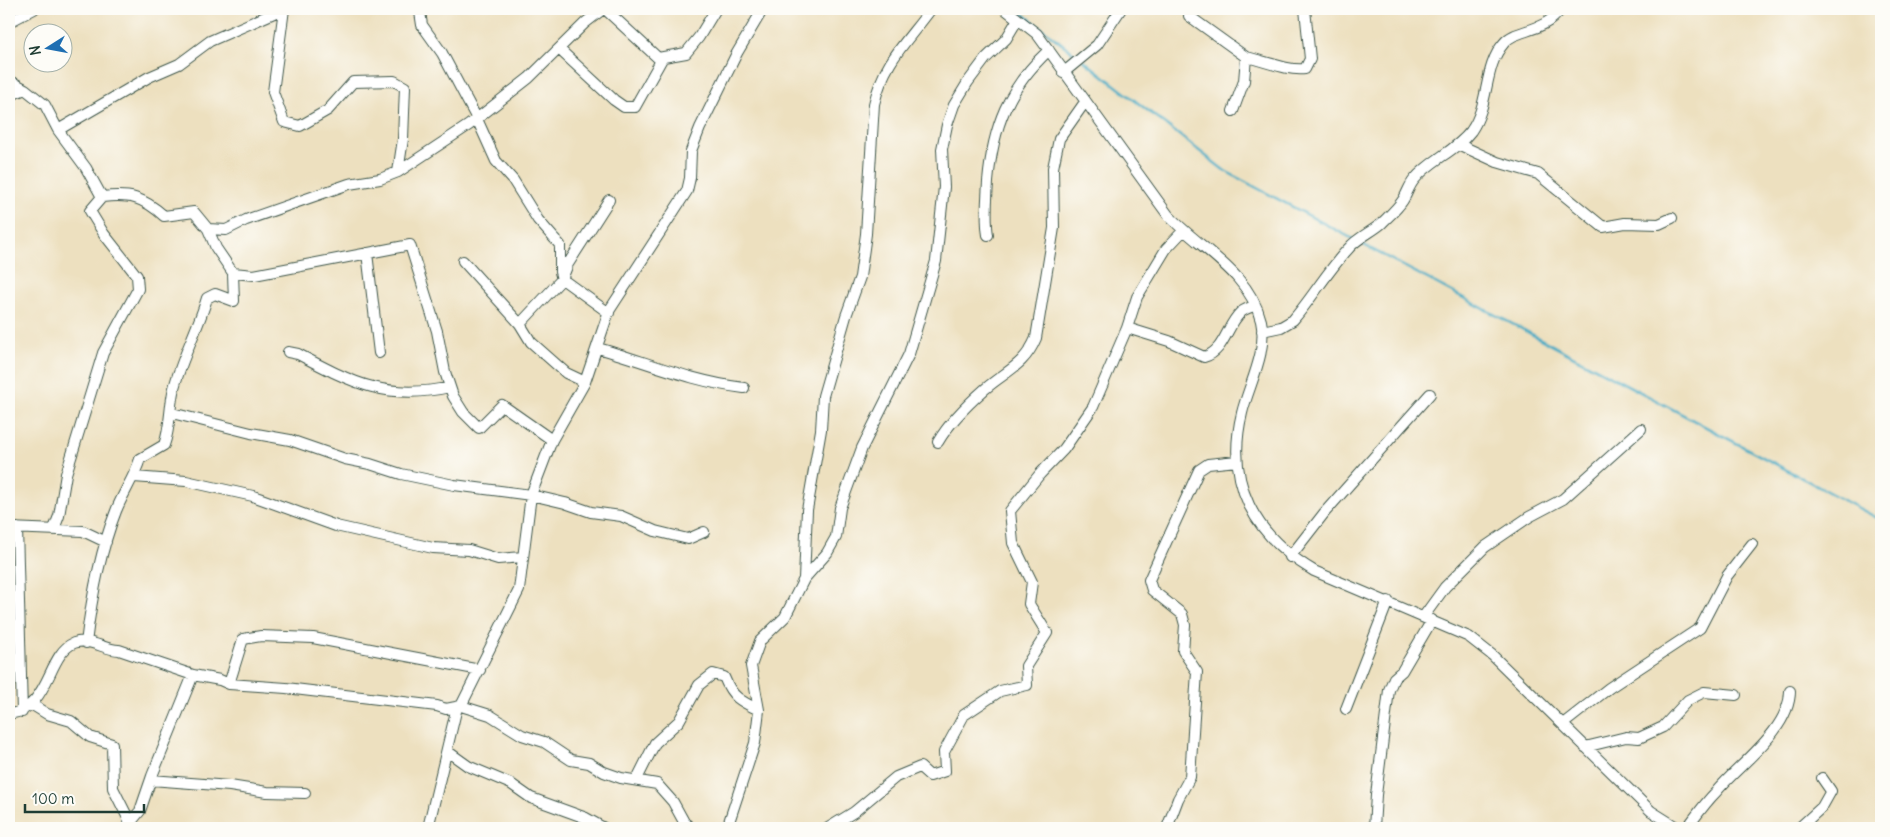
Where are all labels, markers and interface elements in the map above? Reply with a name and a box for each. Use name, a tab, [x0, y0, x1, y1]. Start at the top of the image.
north arrow	[22, 22, 72, 72]
text: N	[25, 44, 45, 57]
scale bar	[25, 782, 144, 814]
text: 100 m	[32, 789, 74, 808]

